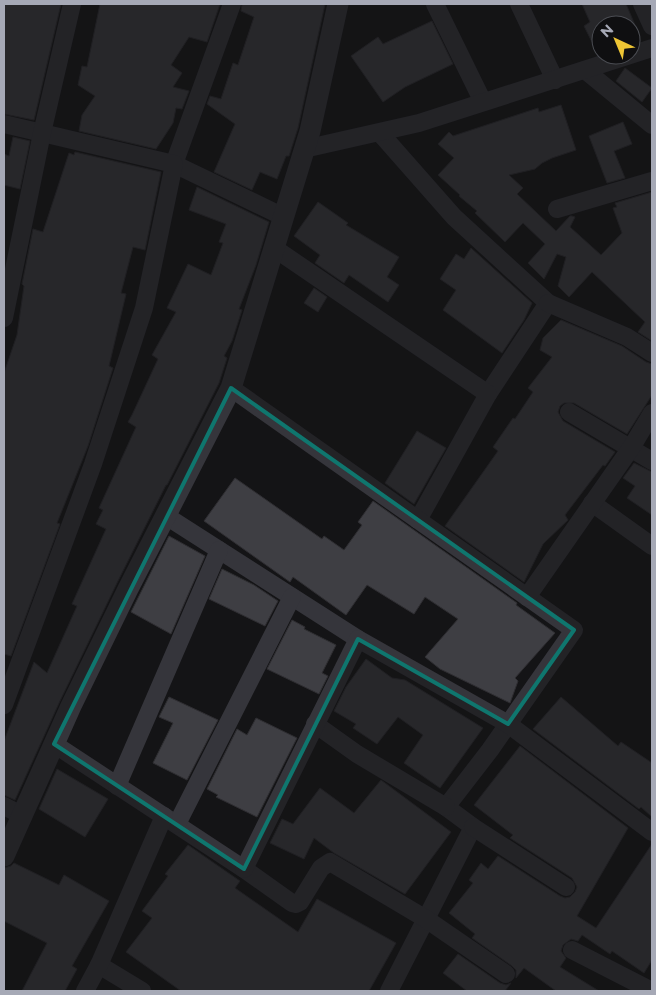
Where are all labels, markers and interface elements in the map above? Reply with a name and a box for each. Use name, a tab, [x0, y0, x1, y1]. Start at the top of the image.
north arrow	[591, 15, 641, 65]
text: N	[597, 20, 617, 41]

